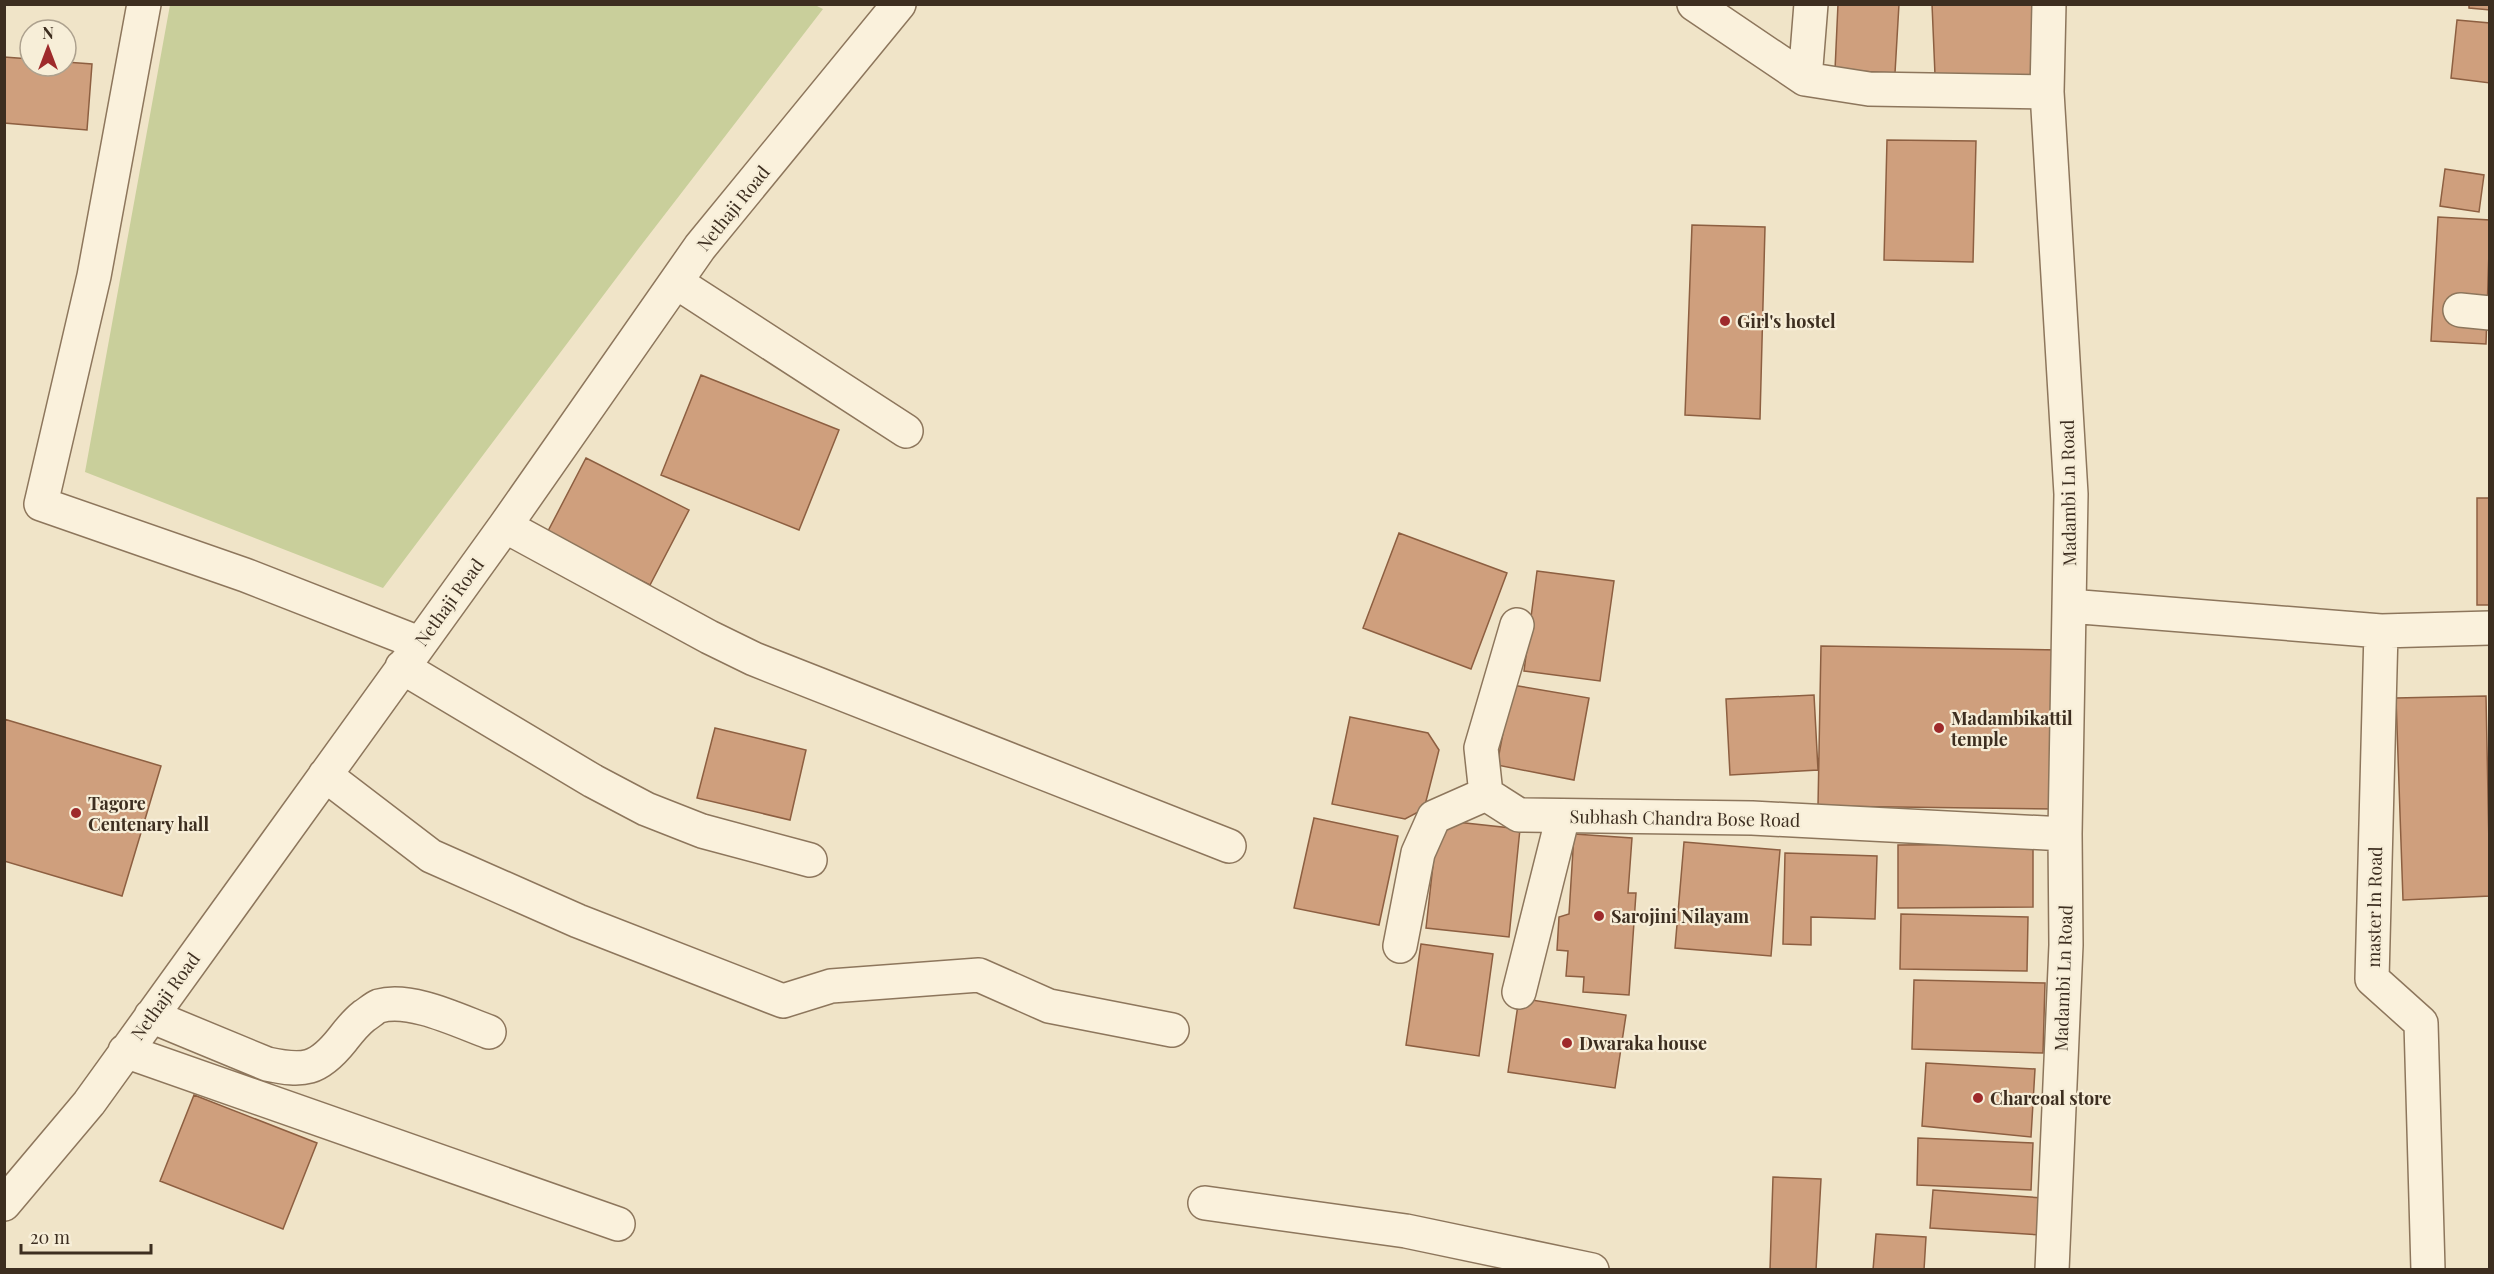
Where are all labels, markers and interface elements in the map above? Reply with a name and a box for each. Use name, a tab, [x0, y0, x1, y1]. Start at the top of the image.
north arrow	[18, 18, 78, 78]
text: N	[42, 22, 54, 43]
street label: Nethaji Road	[691, 160, 775, 256]
place label: Girl's hostel	[1737, 309, 1836, 333]
marker: Girl's hostel	[1718, 314, 1732, 328]
street label: Madambi Ln Road	[2055, 419, 2081, 567]
street label: Nethaji Road	[409, 553, 489, 651]
place label: Madambikattil temple	[1950, 706, 2073, 751]
marker: Madambikattil temple	[1932, 721, 1946, 735]
place label: Tagore Centenary hall	[88, 791, 210, 836]
street label: Subhash Chandra Bose Road	[1569, 804, 1801, 832]
marker: Tagore Centenary hall	[69, 806, 83, 820]
street label: master ln Road	[2361, 846, 2387, 968]
place label: Sarojini Nilayam	[1611, 904, 1750, 928]
street label: Madambi Ln Road	[2048, 904, 2078, 1052]
marker: Sarojini Nilayam	[1592, 909, 1606, 923]
street label: Nethaji Road	[125, 947, 205, 1045]
place label: Dwaraka house	[1579, 1031, 1707, 1055]
marker: Dwaraka house	[1560, 1036, 1574, 1050]
place label: Charcoal store	[1990, 1086, 2111, 1110]
marker: Charcoal store	[1971, 1091, 1985, 1105]
scale bar	[21, 1217, 152, 1255]
text: 20 m	[30, 1225, 70, 1249]

